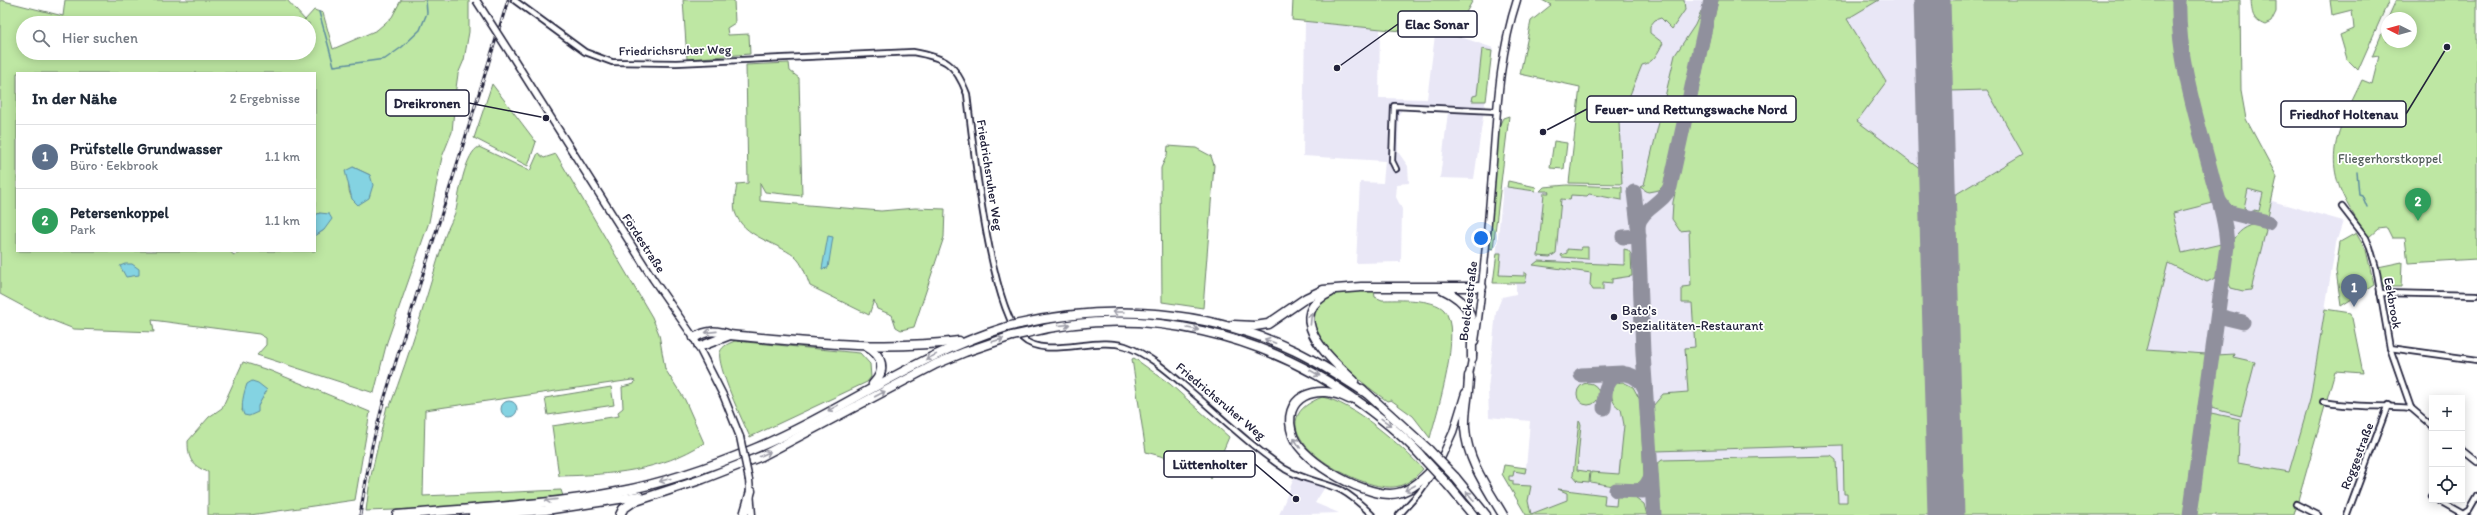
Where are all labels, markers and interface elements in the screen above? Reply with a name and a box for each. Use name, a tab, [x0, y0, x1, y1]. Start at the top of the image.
callout: Elac Sonar	[1398, 11, 1477, 37]
north arrow	[2381, 12, 2417, 48]
search box	[16, 16, 316, 60]
text: Elac Sonar	[1405, 16, 1470, 33]
icon: search	[30, 27, 52, 49]
text: Hier suchen	[62, 29, 138, 47]
street label: Friedrichsruher Weg	[619, 42, 732, 58]
text: In der Nähe	[32, 88, 117, 108]
callout: Dreikronen	[386, 90, 469, 116]
text: 2 Ergebnisse	[230, 91, 300, 106]
text: Dreikronen	[394, 95, 461, 112]
callout: Feuer- und Rettungswache Nord	[1587, 96, 1796, 122]
text: Feuer- und Rettungswache Nord	[1595, 101, 1788, 118]
callout: Friedhof Holtenau	[2281, 101, 2406, 127]
text: Friedhof Holtenau	[2289, 106, 2399, 123]
street label: Friedrichsruher Weg	[974, 118, 1006, 232]
text: Prüfstelle Grundwasser	[70, 140, 222, 158]
text: 1	[42, 149, 48, 164]
text: 1.1 km	[265, 149, 300, 164]
park label: Fliegerhorstkoppel	[2338, 151, 2442, 166]
text: Büro · Eekbrook	[70, 158, 158, 173]
pin: 2	[2405, 188, 2431, 221]
text: Petersenkoppel	[70, 204, 169, 222]
street label: Fördestraße	[619, 211, 669, 275]
text: 2	[42, 213, 48, 228]
text: 1.1 km	[265, 213, 300, 228]
text: Park	[70, 222, 96, 237]
your location	[1471, 228, 1491, 248]
street label: Boelckestraße	[1456, 260, 1480, 342]
pin: 1	[2341, 274, 2367, 307]
street label: Eekbrook	[2381, 276, 2405, 330]
place label: Bato's Spezialitäten-Restaurant	[1622, 303, 1764, 333]
one-way arrow	[1112, 308, 1125, 316]
marker: Bato's Spezialitäten-Restaurant	[1609, 312, 1619, 322]
one-way arrow	[1307, 313, 1315, 326]
one-way arrow	[1057, 321, 1070, 329]
one-way arrow	[1187, 325, 1200, 333]
one-way arrow	[705, 328, 718, 336]
one-way arrow	[992, 336, 1005, 343]
one-way arrow	[1265, 336, 1277, 344]
one-way arrow	[925, 354, 937, 361]
street label: Friedrichsruher Weg	[1173, 359, 1269, 443]
one-way arrow	[1309, 369, 1321, 377]
one-way arrow	[874, 389, 886, 397]
map controls	[2429, 395, 2465, 503]
button: +	[2429, 395, 2465, 431]
one-way arrow	[827, 405, 839, 413]
one-way arrow	[1381, 418, 1392, 426]
street label: Roggestraße	[2337, 420, 2377, 492]
button: −	[2429, 431, 2465, 467]
one-way arrow	[1293, 437, 1301, 449]
one-way arrow	[759, 450, 771, 457]
callout: Lüttenholter	[1164, 451, 1255, 477]
text: Lüttenholter	[1173, 456, 1248, 473]
button: locate	[2429, 467, 2465, 503]
one-way arrow	[659, 477, 672, 485]
one-way arrow	[1404, 485, 1416, 492]
one-way arrow	[1466, 491, 1475, 501]
one-way arrow	[545, 497, 558, 504]

